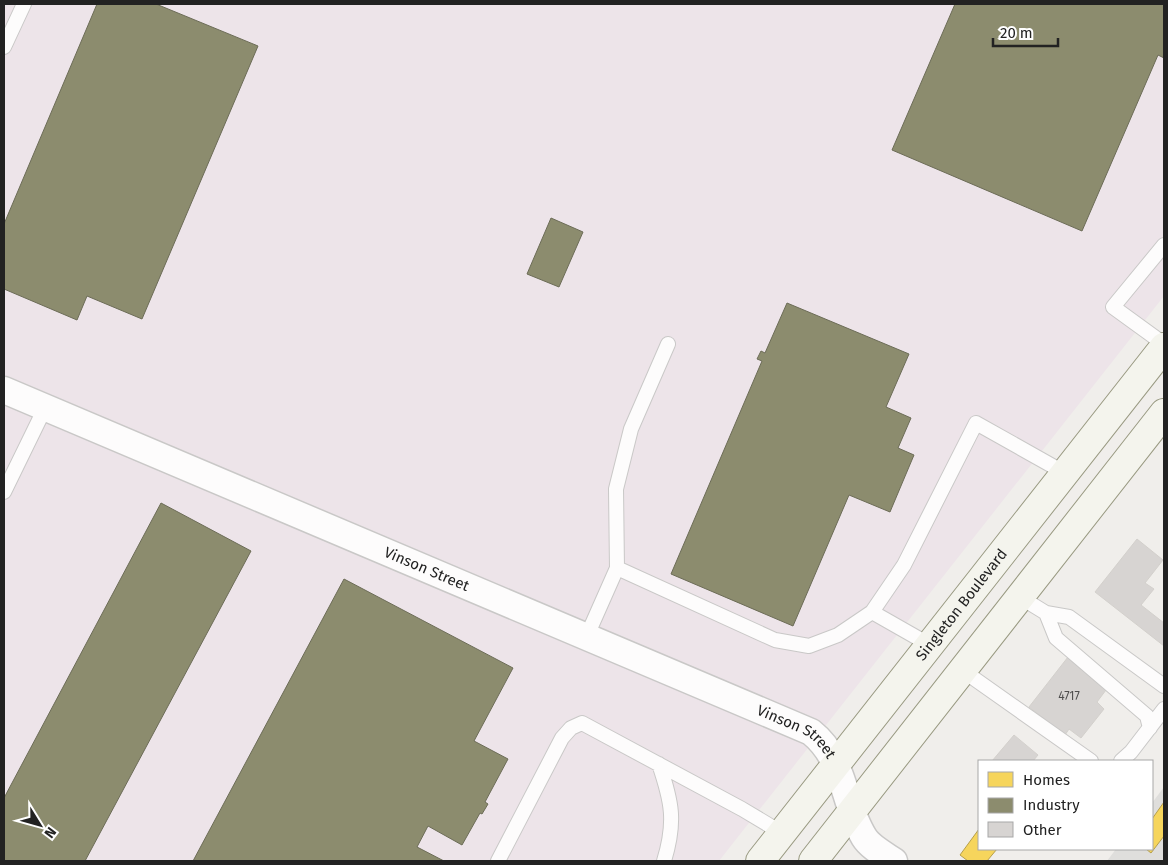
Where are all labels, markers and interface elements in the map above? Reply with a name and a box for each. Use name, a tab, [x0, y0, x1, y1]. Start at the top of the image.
scale bar	[993, 15, 1058, 47]
text: 20 m	[1000, 24, 1033, 42]
street label: Vinson Street	[381, 543, 472, 595]
street label: Singleton Boulevard	[912, 545, 1011, 664]
house number: 4717	[1058, 689, 1080, 703]
street label: Vinson Street	[754, 701, 840, 762]
legend	[978, 760, 1153, 850]
text: Homes	[1023, 771, 1070, 789]
text: Industry	[1023, 796, 1080, 814]
north arrow	[15, 800, 65, 850]
text: Other	[1023, 821, 1062, 839]
text: N	[40, 824, 60, 841]

